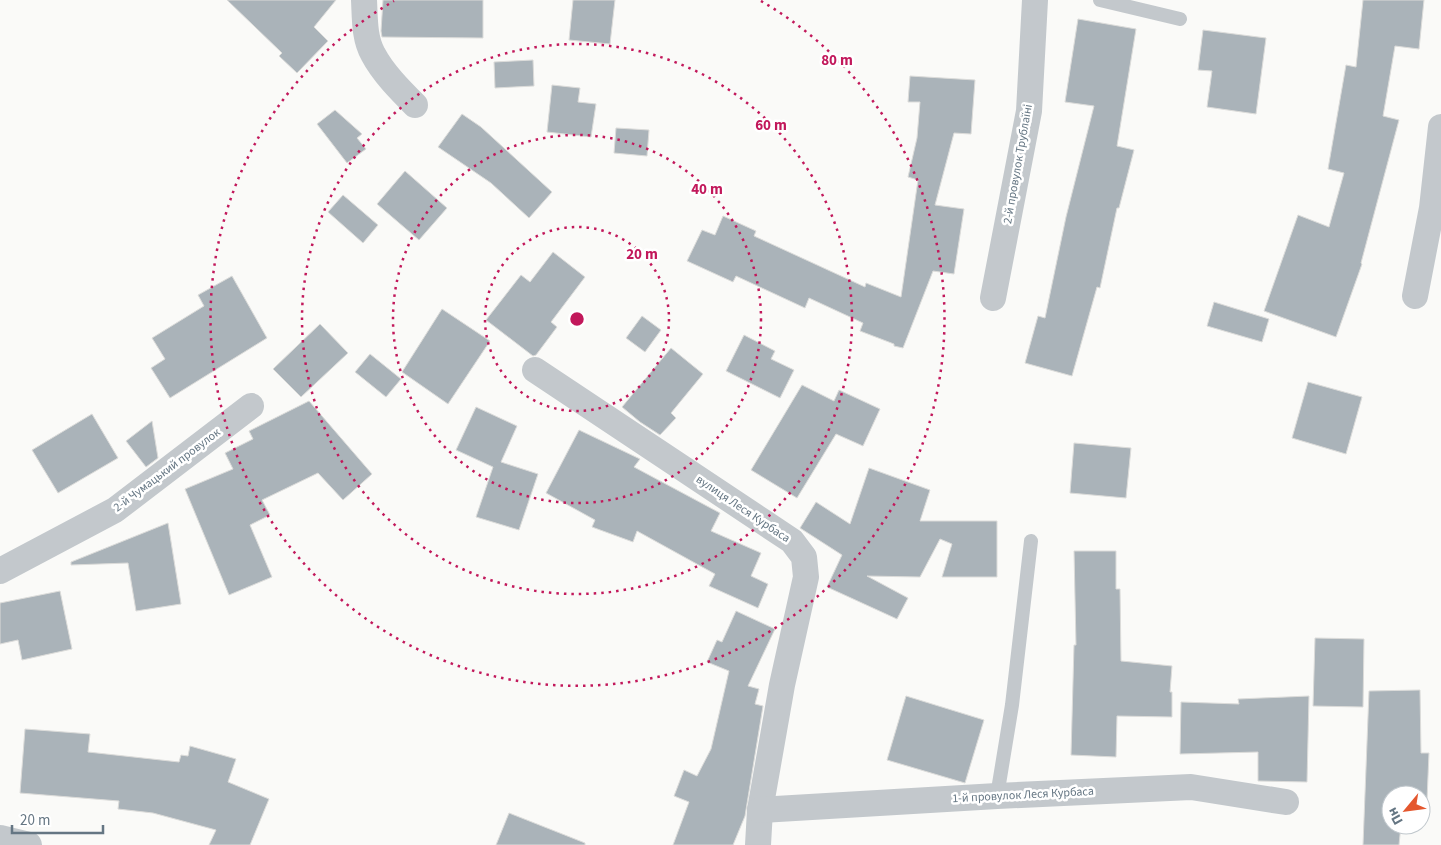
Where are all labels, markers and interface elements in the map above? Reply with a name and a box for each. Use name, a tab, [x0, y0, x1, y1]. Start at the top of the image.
text: 80 m	[821, 50, 853, 71]
street label: 2-й провулок Трублаїні	[999, 103, 1037, 225]
text: 60 m	[755, 115, 787, 136]
text: 40 m	[691, 179, 723, 200]
text: 20 m	[626, 244, 658, 265]
centre of rings	[568, 310, 586, 328]
street label: 2-й Чумацький провулок	[110, 424, 224, 516]
street label: вулиця Леся Курбаса	[693, 471, 793, 547]
street label: 1-й провулок Леся Курбаса	[952, 783, 1094, 807]
north arrow	[1381, 785, 1431, 835]
scale bar	[12, 802, 104, 834]
text: Пн	[1383, 803, 1408, 828]
text: 20 m	[20, 810, 50, 831]

